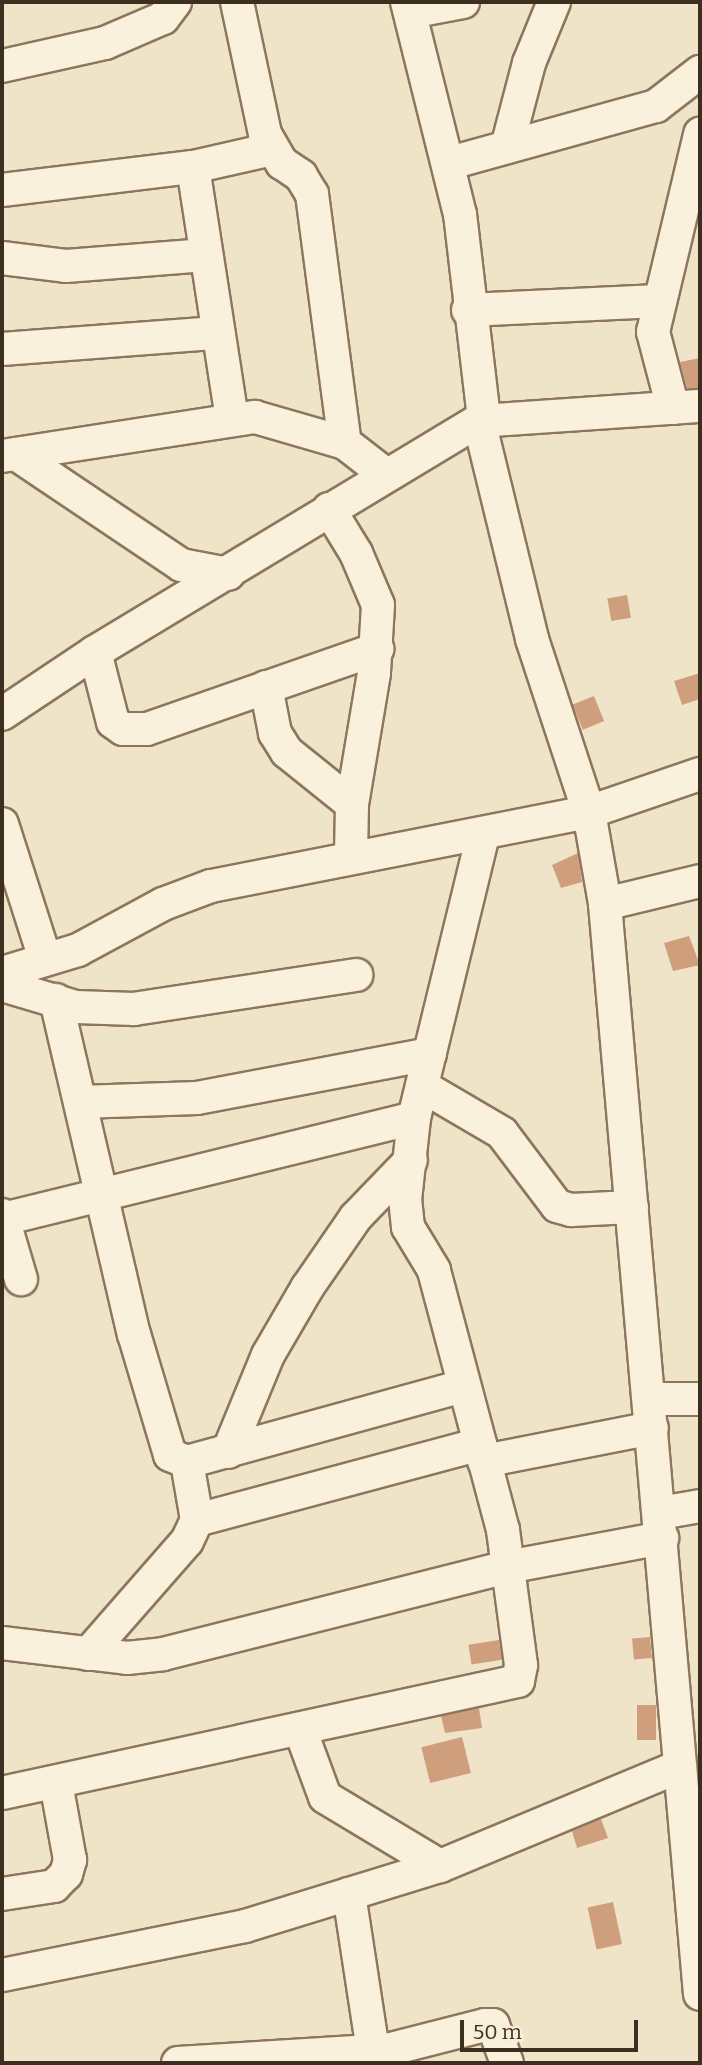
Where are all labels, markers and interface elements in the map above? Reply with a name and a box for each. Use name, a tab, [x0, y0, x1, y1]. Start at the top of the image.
scale bar	[464, 2006, 642, 2050]
text: 50 m	[473, 2019, 522, 2045]

